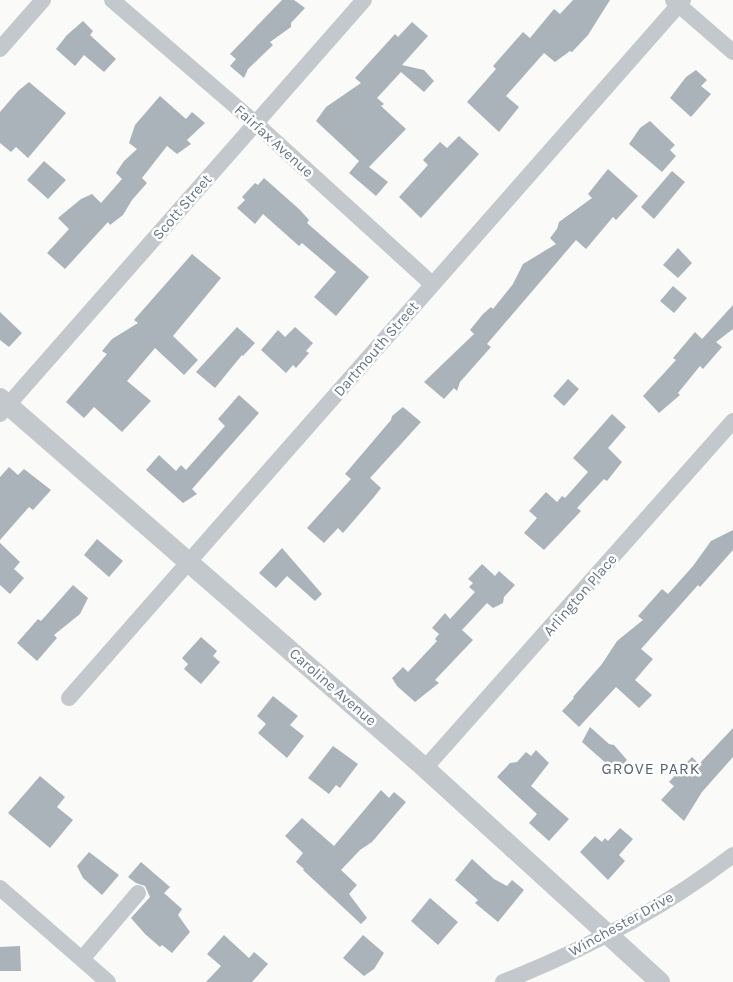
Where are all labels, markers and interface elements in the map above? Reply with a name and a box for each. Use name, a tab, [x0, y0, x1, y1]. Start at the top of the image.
street label: Fairfax Avenue	[231, 101, 317, 181]
street label: Scott Street	[149, 170, 216, 243]
street label: Dartmouth Street	[330, 298, 422, 400]
street label: Arlington Place	[539, 550, 621, 640]
street label: Caroline Avenue	[286, 644, 380, 730]
district label: GROVE PARK	[601, 759, 701, 778]
street label: Winchester Drive	[566, 888, 676, 960]

